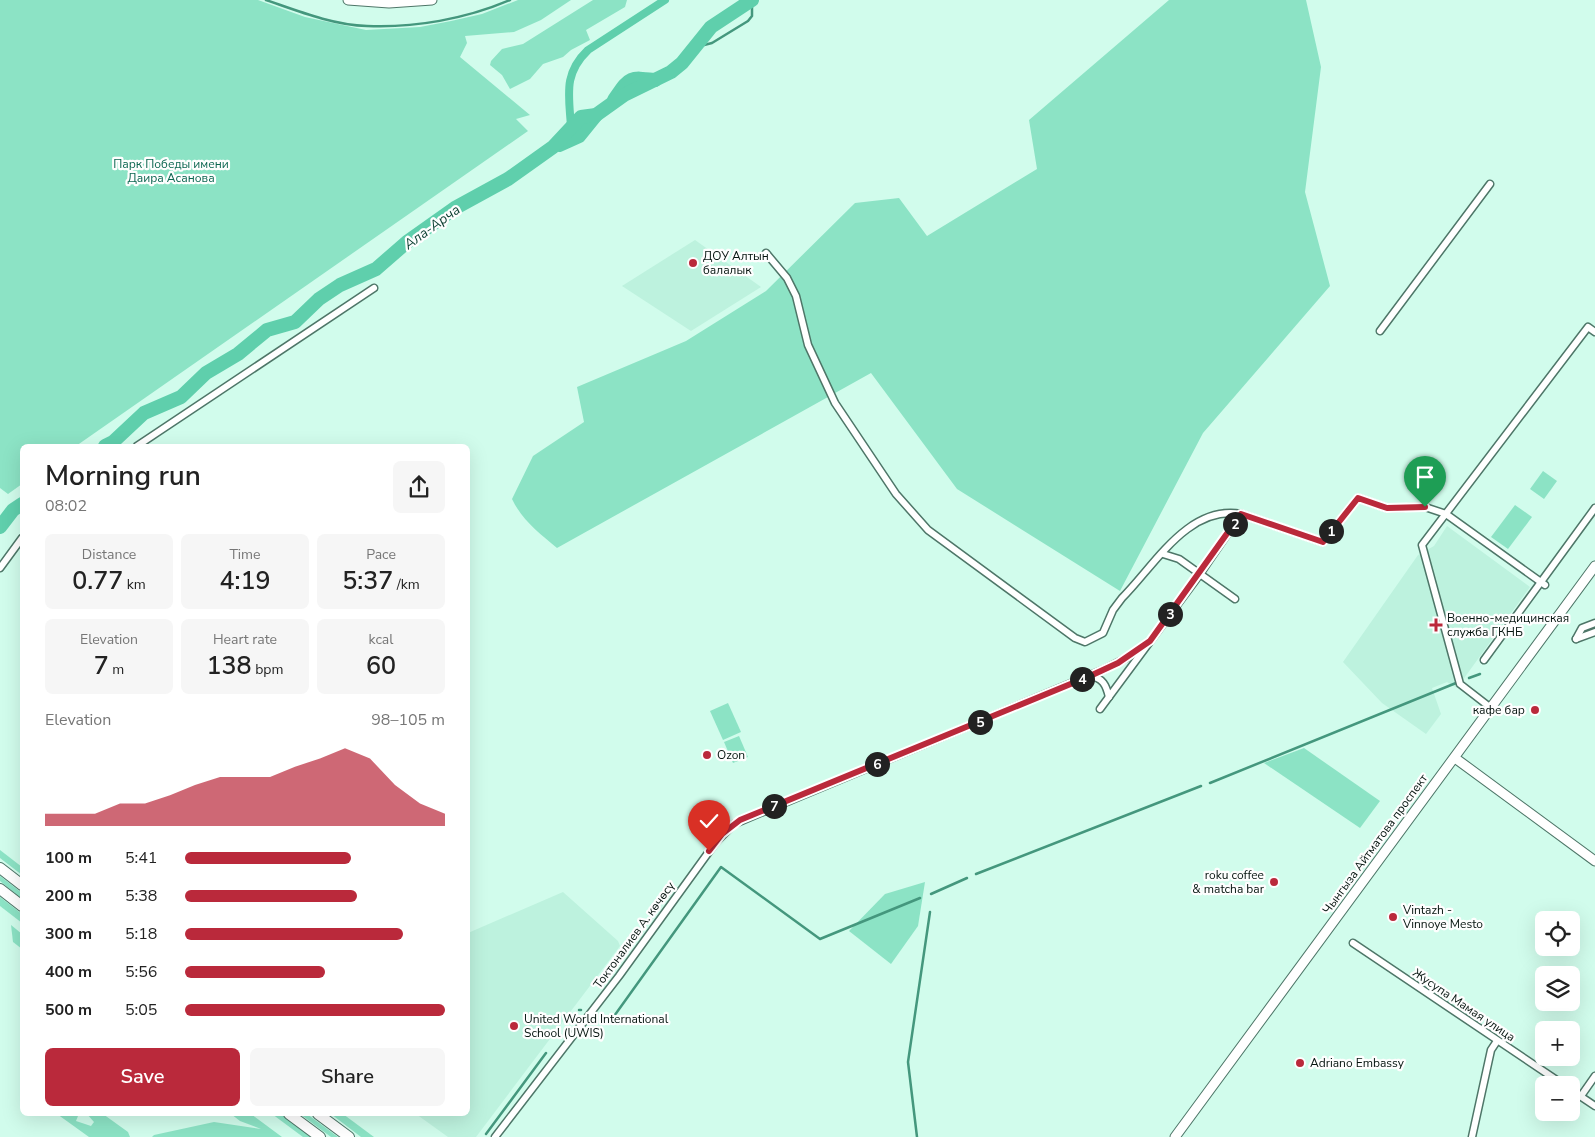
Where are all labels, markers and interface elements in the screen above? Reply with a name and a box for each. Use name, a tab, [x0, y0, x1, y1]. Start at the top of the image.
park label: Парк Победы имени Даира Асанова	[113, 156, 229, 186]
water label: Ала-Арча	[399, 200, 464, 254]
place label: ДОУ Алтын балалык	[703, 248, 769, 278]
marker: ДОУ Алтын балалык	[687, 257, 699, 269]
pin	[1404, 456, 1446, 507]
text: Morning run	[45, 457, 201, 495]
button: share	[393, 461, 445, 513]
icon: arrive	[1411, 463, 1439, 491]
text: 08:02	[45, 495, 87, 517]
pin: 2	[1222, 512, 1248, 536]
text: 2	[1231, 515, 1240, 534]
pin: 1	[1318, 518, 1344, 544]
text: 1	[1327, 522, 1336, 541]
text: Distance	[82, 545, 136, 564]
text: Time	[229, 545, 261, 564]
text: Pace	[366, 545, 396, 564]
text: 0.77	[72, 564, 123, 598]
text: 4:19	[220, 564, 270, 598]
text: 5:37	[342, 564, 393, 598]
text: km	[123, 575, 146, 594]
text: /km	[393, 575, 420, 594]
pin: 3	[1158, 602, 1182, 626]
text: 3	[1166, 605, 1175, 624]
place label: Военно-медицинская служба ГКНБ	[1447, 610, 1569, 640]
marker: Военно-медицинская служба ГКНБ	[1429, 618, 1443, 632]
text: Elevation	[80, 630, 138, 649]
text: Heart rate	[213, 630, 277, 649]
text: kcal	[369, 630, 393, 649]
text: 7	[94, 649, 109, 683]
text: 138	[207, 649, 252, 683]
text: 60	[366, 649, 396, 683]
text: m	[109, 660, 124, 679]
text: bpm	[252, 660, 283, 679]
pin: 4	[1070, 666, 1094, 692]
text: 4	[1078, 670, 1087, 689]
place label: кафе бар	[1473, 702, 1525, 718]
marker: кафе бар	[1529, 704, 1541, 716]
text: Elevation	[45, 709, 111, 731]
text: 98–105 m	[371, 709, 445, 731]
pin: 5	[968, 710, 992, 734]
text: 5	[976, 713, 985, 732]
place label: Ozon	[717, 747, 745, 763]
marker: Ozon	[701, 749, 713, 761]
pin: 6	[864, 752, 890, 776]
text: 6	[873, 755, 882, 774]
street label: Чынгыза Айтматова проспект	[1319, 770, 1431, 917]
pin: 7	[762, 794, 786, 818]
text: 7	[770, 797, 779, 816]
pin	[688, 800, 730, 851]
icon: check	[695, 807, 723, 835]
text: 100 m	[45, 847, 92, 869]
text: 5:41	[125, 847, 157, 869]
place label: roku coffee & matcha bar	[1192, 867, 1265, 897]
marker: roku coffee & matcha bar	[1268, 876, 1280, 888]
street label: Токтоналиев А. көчөсү	[590, 878, 679, 992]
text: 200 m	[45, 885, 92, 907]
text: 5:38	[125, 885, 157, 907]
place label: Vintazh - Vinnoye Mesto	[1402, 902, 1483, 932]
marker: Vintazh - Vinnoye Mesto	[1387, 911, 1399, 923]
map controls	[1535, 911, 1580, 1121]
button: locate	[1535, 911, 1580, 956]
text: 300 m	[45, 923, 92, 945]
text: 5:18	[125, 923, 157, 945]
text: 400 m	[45, 961, 92, 983]
text: 5:56	[125, 961, 157, 983]
street label: Жусупа Мамая улица	[1410, 965, 1518, 1045]
button: layers	[1535, 966, 1580, 1011]
text: 500 m	[45, 999, 92, 1021]
text: 5:05	[125, 999, 157, 1021]
place label: United World International School (UWIS)	[524, 1011, 669, 1041]
marker: United World International School (UWIS)	[508, 1020, 520, 1032]
button: +	[1535, 1021, 1580, 1066]
button: Save	[45, 1048, 240, 1106]
button: Share	[250, 1048, 445, 1106]
place label: Adriano Embassy	[1310, 1055, 1405, 1071]
marker: Adriano Embassy	[1294, 1057, 1306, 1069]
button: −	[1535, 1076, 1580, 1121]

